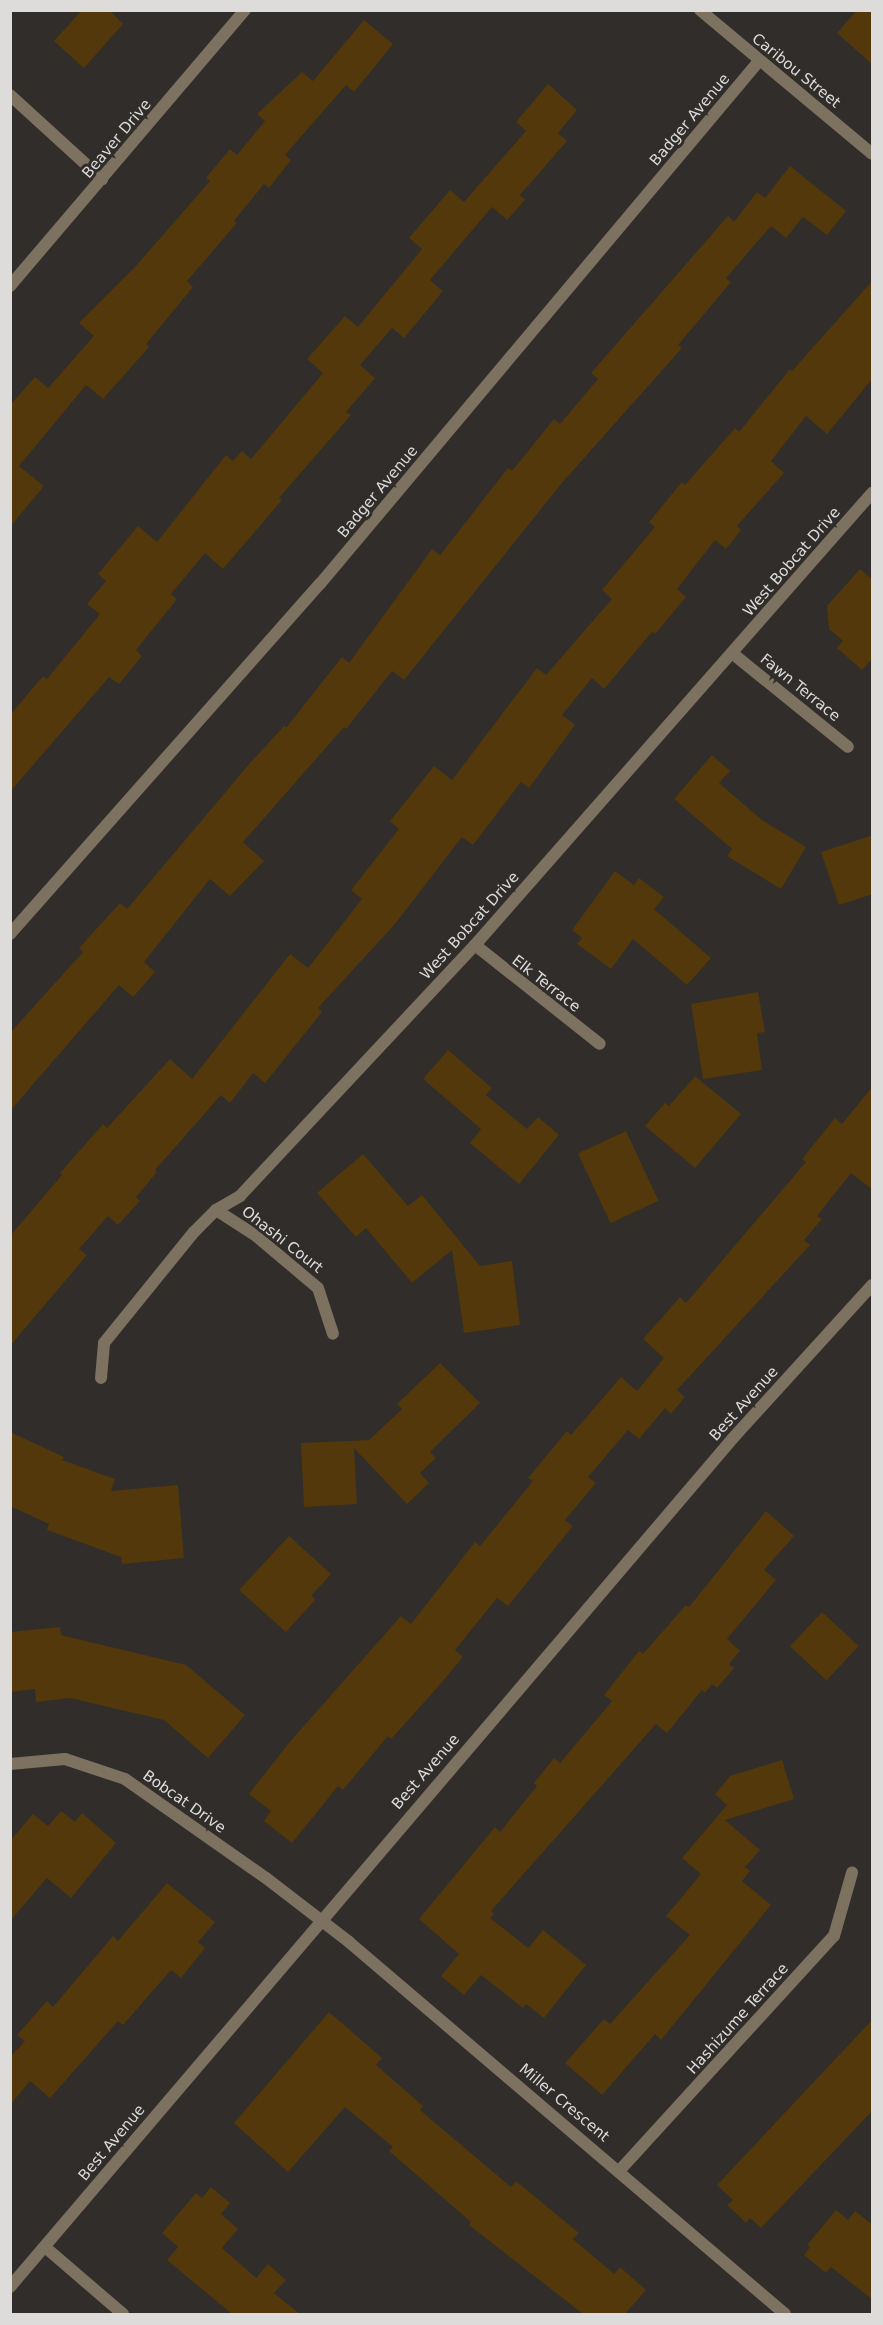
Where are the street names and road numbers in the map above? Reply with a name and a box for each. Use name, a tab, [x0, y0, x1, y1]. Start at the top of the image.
street label: Caribou Street	[748, 30, 844, 112]
street label: Badger Avenue	[646, 70, 734, 170]
street label: Beaver Drive	[79, 96, 155, 182]
street label: Badger Avenue	[334, 442, 422, 542]
street label: West Bobcat Drive	[740, 504, 844, 620]
street label: Fawn Terrace	[756, 650, 844, 726]
street label: West Bobcat Drive	[417, 868, 523, 984]
street label: Elk Terrace	[508, 952, 584, 1016]
street label: Ohashi Court	[238, 1203, 326, 1277]
street label: Best Avenue	[706, 1363, 782, 1445]
street label: Best Avenue	[388, 1731, 464, 1813]
street label: Bobcat Drive	[139, 1767, 229, 1837]
street label: Hashizume Terrace	[684, 1960, 792, 2078]
street label: Miller Crescent	[515, 2060, 613, 2146]
street label: Best Avenue	[75, 2101, 149, 2185]

